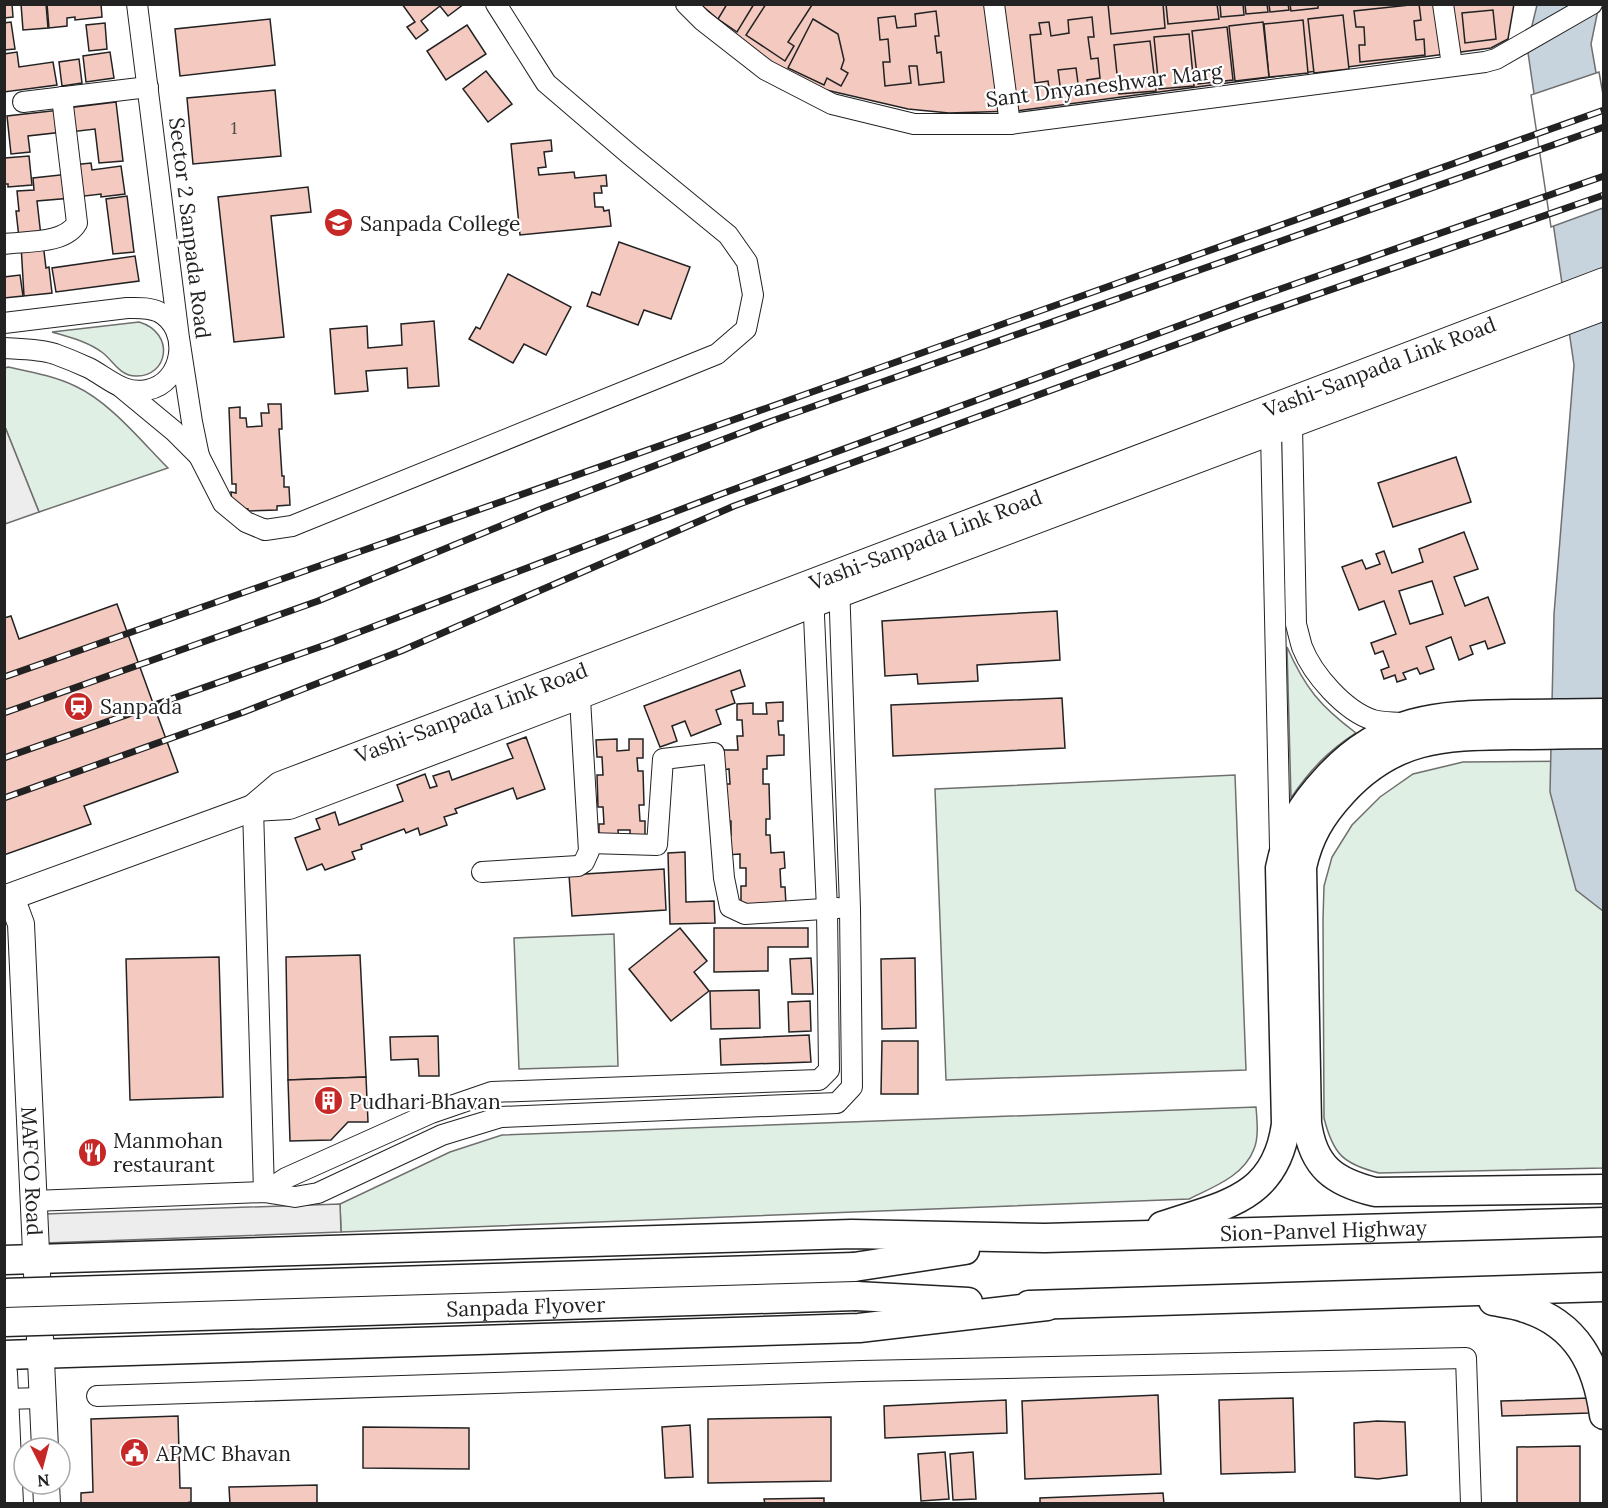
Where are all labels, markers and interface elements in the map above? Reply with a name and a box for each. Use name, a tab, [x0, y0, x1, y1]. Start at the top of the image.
street label: Sant Dnyaneshwar Marg	[984, 57, 1224, 113]
street label: Sector 2 Sanpada Road	[163, 116, 217, 340]
house number: 1	[231, 116, 237, 139]
school or university icon: Sanpada College	[323, 207, 355, 239]
place label: Sanpada College	[360, 210, 520, 237]
street label: Vashi-Sanpada Link Road	[1259, 310, 1500, 423]
street label: Vashi-Sanpada Link Road	[804, 483, 1045, 596]
street label: Vashi-Sanpada Link Road	[350, 656, 591, 769]
station icon: Sanpada	[63, 690, 95, 722]
place label: Sanpada	[100, 693, 182, 720]
building icon: Pudhari Bhavan	[312, 1085, 344, 1117]
place label: Pudhari Bhavan	[349, 1088, 501, 1115]
street label: MAFCO Road	[16, 1106, 49, 1236]
place label: Manmohan restaurant	[113, 1127, 223, 1178]
restaurant icon: Manmohan restaurant	[76, 1136, 108, 1168]
street label: Sion-Panvel Highway	[1220, 1214, 1427, 1246]
street label: Sanpada Flyover	[446, 1290, 606, 1322]
north arrow	[12, 1436, 72, 1496]
public building icon: APMC Bhavan	[119, 1437, 151, 1469]
place label: APMC Bhavan	[155, 1440, 291, 1467]
text: N	[36, 1470, 51, 1492]

